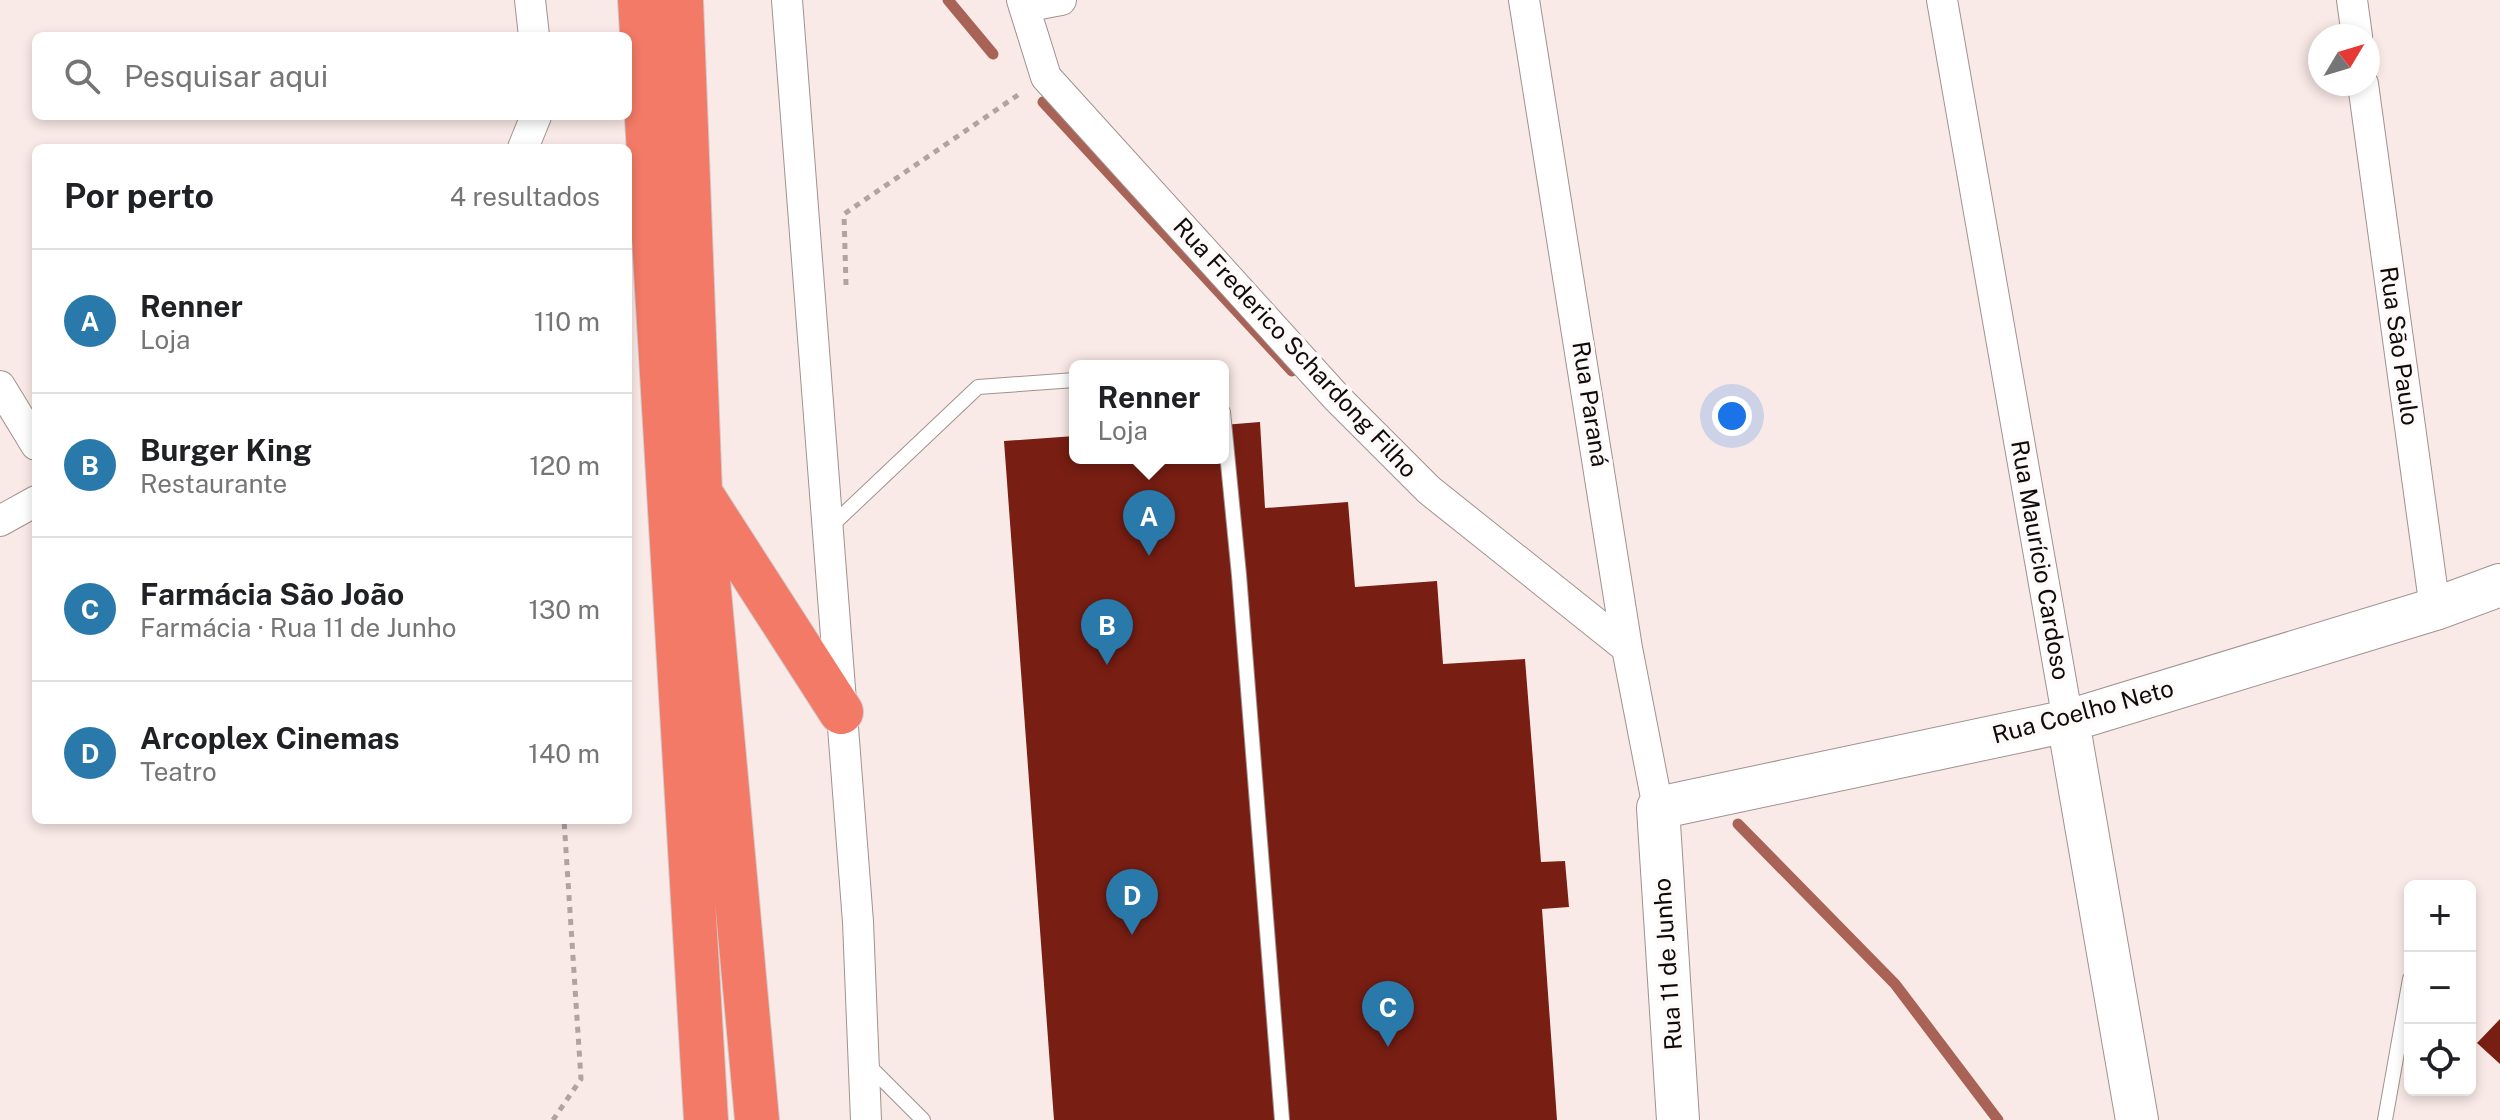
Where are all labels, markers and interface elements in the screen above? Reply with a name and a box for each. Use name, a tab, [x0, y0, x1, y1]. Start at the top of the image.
north arrow	[2308, 24, 2380, 96]
search box	[32, 32, 632, 120]
icon: search	[60, 54, 104, 98]
text: Pesquisar aqui	[124, 58, 328, 94]
text: Por perto	[64, 176, 214, 216]
text: 4 resultados	[450, 181, 600, 212]
street label: Rua Frederico Schardong Filho	[1168, 212, 1423, 483]
street label: Rua São Paulo	[2375, 265, 2425, 427]
text: Renner	[140, 288, 243, 324]
text: A	[81, 306, 99, 337]
text: 110 m	[534, 306, 600, 337]
text: Loja	[140, 324, 190, 355]
street label: Rua Paraná	[1567, 339, 1615, 469]
popup	[1069, 360, 1229, 464]
text: Renner	[1098, 379, 1200, 415]
your location	[1712, 396, 1752, 436]
text: Loja	[1098, 415, 1148, 446]
text: Burger King	[140, 432, 312, 468]
street label: Rua Maurício Cardoso	[2006, 438, 2076, 682]
text: B	[81, 450, 99, 481]
text: 120 m	[529, 450, 600, 481]
text: Restaurante	[140, 468, 287, 499]
pin: A	[1123, 490, 1175, 556]
text: Farmácia São João	[140, 576, 404, 612]
text: C	[81, 594, 99, 625]
text: 130 m	[528, 594, 600, 625]
pin: B	[1081, 599, 1133, 665]
text: Farmácia · Rua 11 de Junho	[140, 612, 457, 643]
street label: Rua Coelho Neto	[1989, 673, 2176, 749]
text: Arcoplex Cinemas	[140, 720, 400, 756]
text: D	[81, 738, 99, 769]
text: 140 m	[528, 738, 600, 769]
text: Teatro	[140, 756, 217, 787]
pin: D	[1106, 869, 1158, 935]
street label: Rua 11 de Junho	[1647, 877, 1687, 1051]
map controls	[2404, 880, 2476, 1096]
button: +	[2404, 880, 2476, 952]
button: −	[2404, 952, 2476, 1024]
pin: C	[1362, 981, 1414, 1047]
button: locate	[2404, 1024, 2476, 1096]

